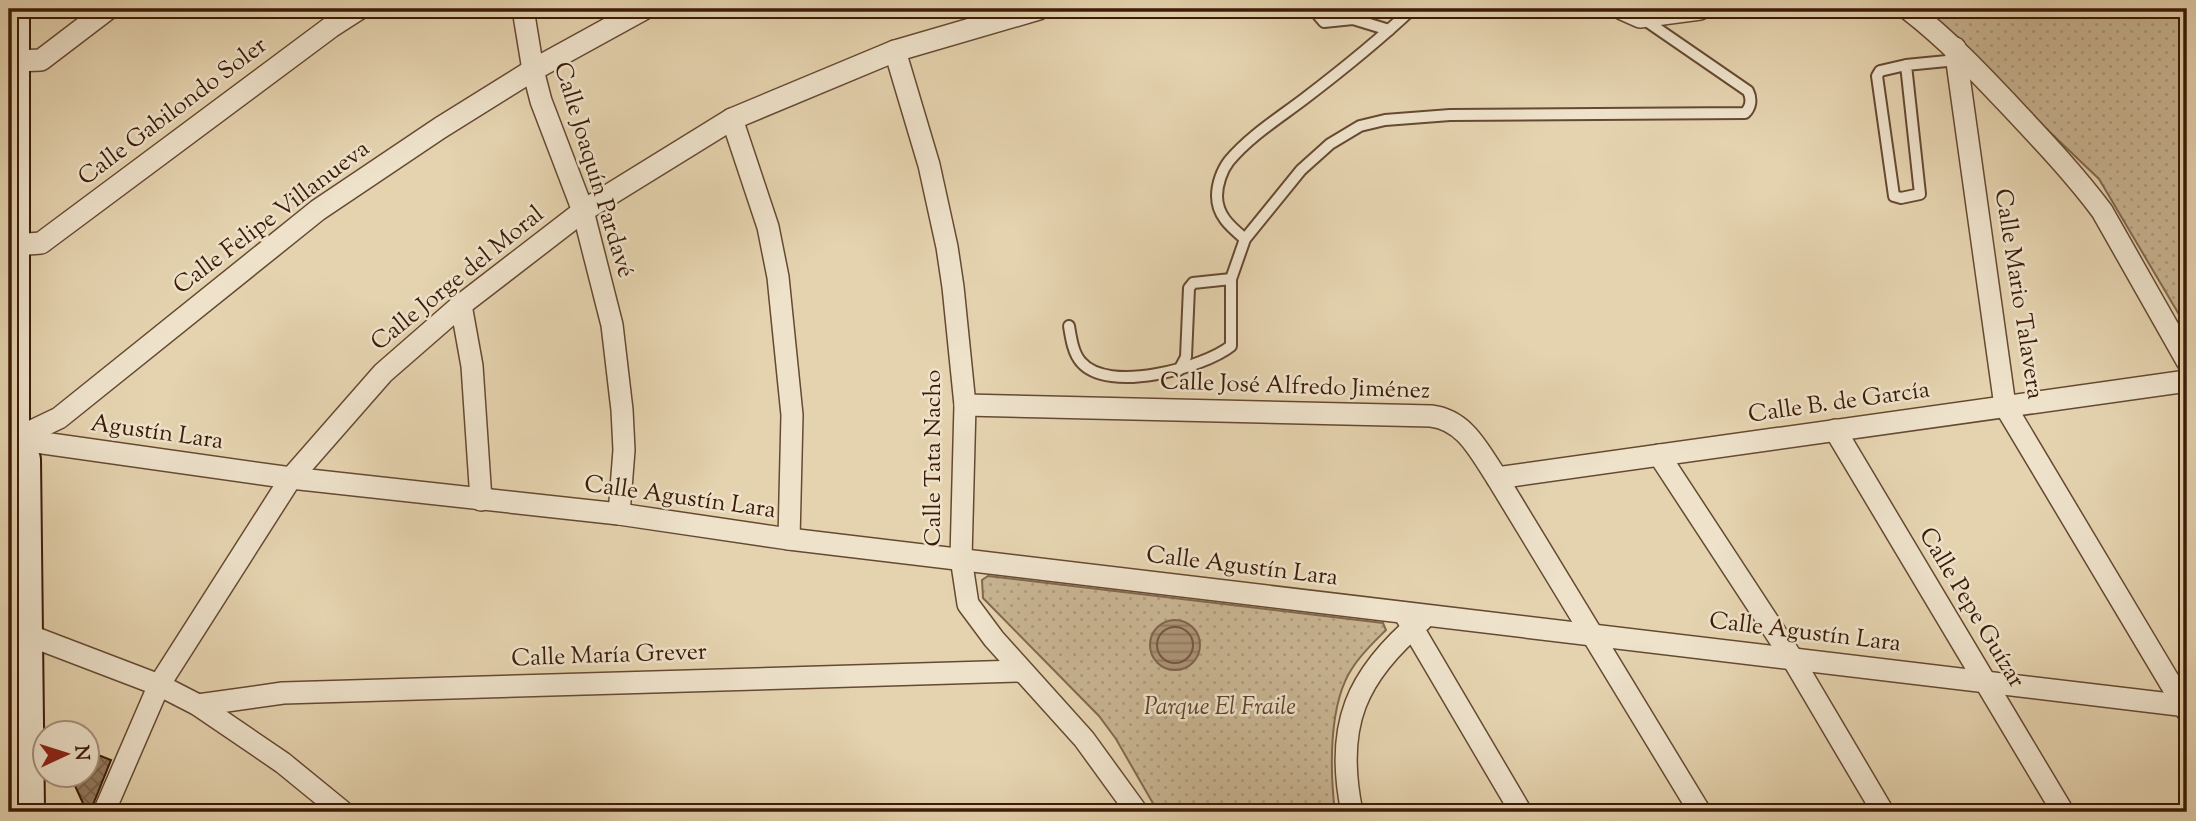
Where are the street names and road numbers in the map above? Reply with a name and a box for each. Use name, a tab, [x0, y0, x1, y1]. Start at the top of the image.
street label: Calle Gabilondo Soler	[71, 30, 275, 194]
street label: Calle Joaquín Pardavé	[544, 58, 642, 282]
street label: Calle Felipe Villanueva	[167, 133, 377, 303]
street label: Calle Mario Talavera	[1985, 186, 2051, 402]
street label: Calle Jorge del Moral	[364, 198, 552, 360]
street label: Calle José Alfredo Jiménez	[1159, 365, 1431, 409]
street label: Calle Tata Nacho	[917, 370, 951, 546]
street label: Calle B. de García	[1746, 373, 1932, 433]
street label: Agustín Lara	[89, 407, 225, 459]
street label: Calle Agustín Lara	[582, 468, 778, 528]
street label: Calle Pepe Guízar	[1910, 521, 2032, 695]
street label: Calle Agustín Lara	[1144, 538, 1340, 596]
street label: Calle Agustín Lara	[1707, 604, 1903, 662]
street label: Calle María Grever	[511, 636, 707, 676]

